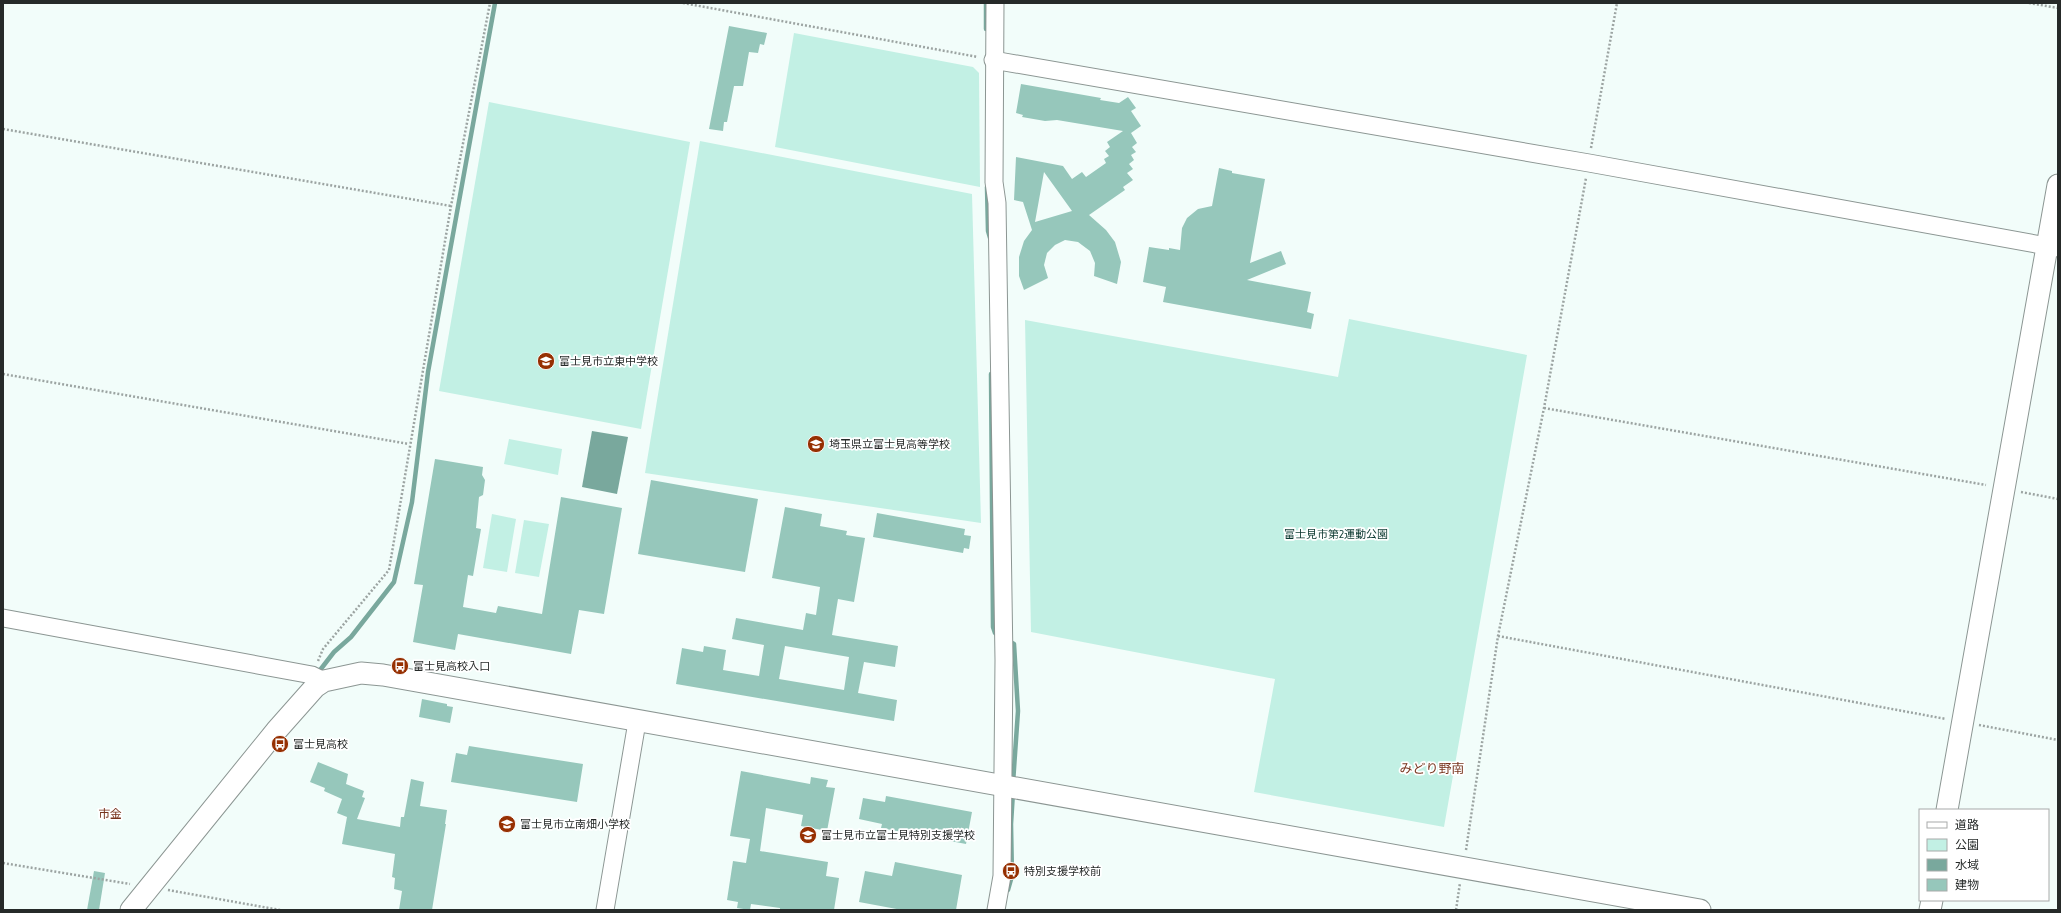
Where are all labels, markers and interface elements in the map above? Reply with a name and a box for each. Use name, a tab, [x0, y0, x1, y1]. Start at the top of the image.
school or university icon: 富士見市立東中学校	[536, 351, 556, 371]
place label: 富士見市立東中学校	[559, 355, 658, 367]
school or university icon: 埼玉県立富士見高等学校	[806, 434, 826, 454]
place label: 埼玉県立富士見高等学校	[829, 438, 950, 450]
park label: 富士見市第2運動公園	[1284, 528, 1388, 540]
bus stop icon: 富士見高校入口	[390, 656, 410, 676]
place label: 富士見高校入口	[413, 660, 490, 672]
bus stop icon: 富士見高校	[270, 734, 290, 754]
place label: 富士見高校	[293, 738, 348, 750]
district label: みどり野南	[1399, 761, 1465, 776]
district label: 市金	[98, 807, 122, 821]
legend	[1919, 809, 2049, 901]
school or university icon: 富士見市立南畑小学校	[497, 814, 517, 834]
place label: 富士見市立南畑小学校	[520, 818, 630, 830]
text: 道路	[1955, 818, 1979, 832]
school or university icon: 富士見市立富士見特別支援学校	[798, 825, 818, 845]
place label: 富士見市立富士見特別支援学校	[821, 829, 975, 841]
text: 公園	[1955, 838, 1979, 852]
text: 水域	[1955, 858, 1979, 872]
bus stop icon: 特別支援学校前	[1001, 861, 1021, 881]
place label: 特別支援学校前	[1024, 865, 1101, 877]
text: 建物	[1955, 878, 1979, 892]

